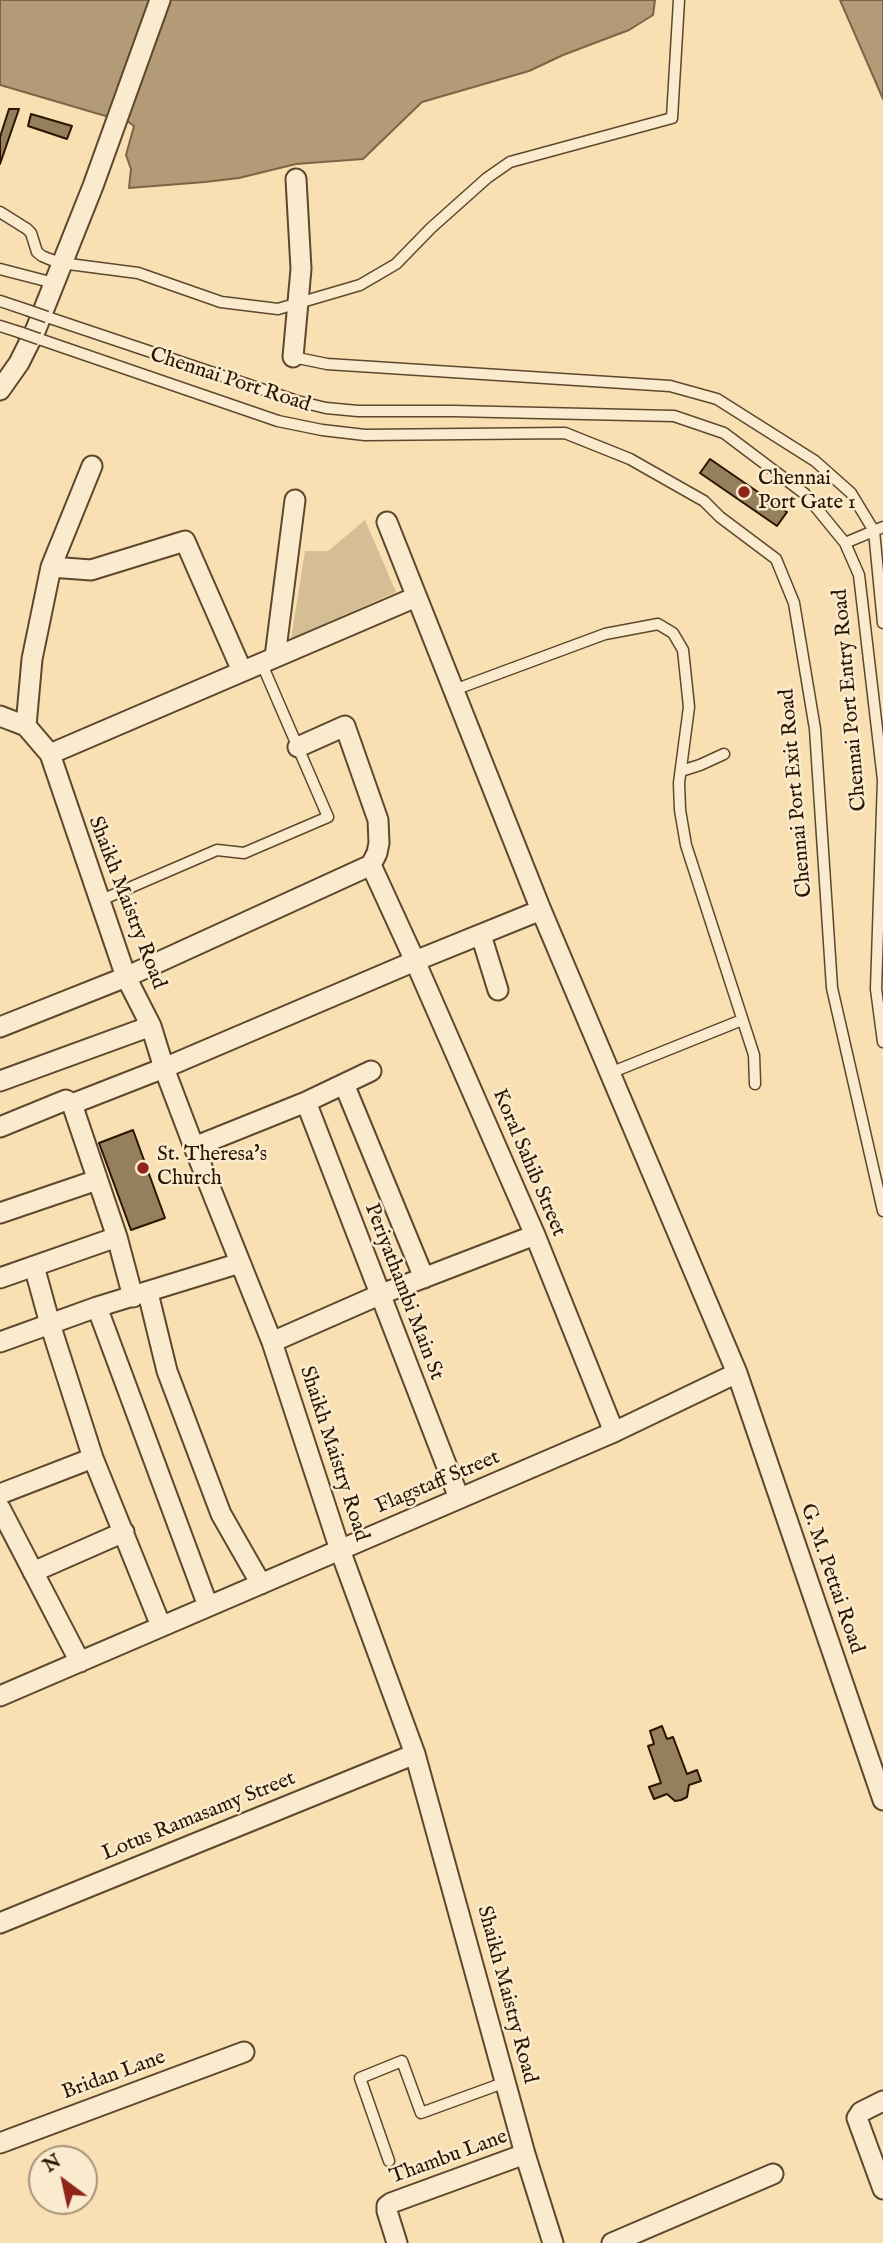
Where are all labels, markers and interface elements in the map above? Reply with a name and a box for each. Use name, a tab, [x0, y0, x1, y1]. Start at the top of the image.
street label: Chennai Port Road	[147, 343, 313, 419]
place label: Chennai Port Gate 1	[758, 467, 856, 517]
marker: Chennai Port Gate 1	[736, 484, 752, 500]
street label: Chennai Port Entry Road	[829, 588, 873, 812]
street label: Chennai Port Exit Road	[775, 688, 819, 898]
street label: Shaikh Maistry Road	[81, 813, 171, 993]
street label: Koral Sahib Street	[486, 1085, 570, 1241]
place label: St. Theresa's Church	[157, 1143, 267, 1193]
marker: St. Theresa's Church	[135, 1160, 151, 1176]
street label: Periyathambi Main St	[358, 1200, 448, 1384]
street label: Shaikh Maistry Road	[293, 1363, 373, 1545]
street label: Flagstaff Street	[372, 1446, 504, 1520]
street label: G. M. Pettai Road	[794, 1501, 868, 1657]
street label: Lotus Ramasamy Street	[99, 1767, 299, 1867]
street label: Shaikh Maistry Road	[470, 1903, 542, 2087]
street label: Bridan Lane	[59, 2046, 169, 2106]
street label: Thambu Lane	[387, 2125, 511, 2191]
north arrow	[28, 2145, 98, 2215]
text: N	[39, 2150, 66, 2179]

